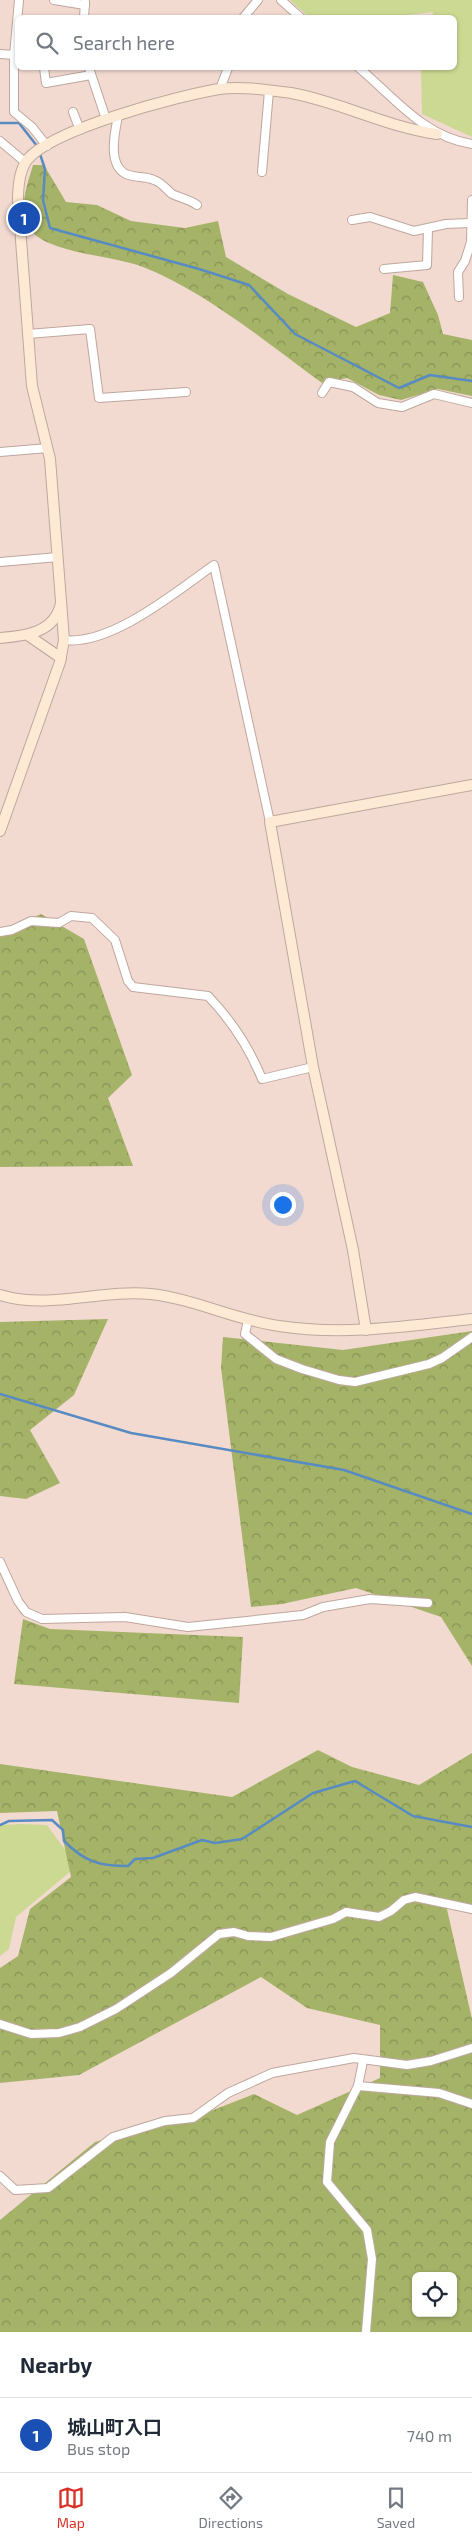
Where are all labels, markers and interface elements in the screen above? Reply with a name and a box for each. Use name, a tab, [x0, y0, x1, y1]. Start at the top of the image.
search box	[15, 15, 457, 70]
icon: search	[33, 29, 61, 57]
text: Search here	[73, 31, 175, 54]
pin: 1	[8, 199, 40, 237]
your location	[270, 1192, 296, 1218]
map controls	[412, 2272, 457, 2317]
button: locate	[412, 2272, 457, 2317]
text: Nearby	[20, 2352, 92, 2377]
text: 城山町入口	[67, 2415, 162, 2438]
text: 1	[33, 2426, 39, 2445]
text: 740 m	[407, 2426, 452, 2445]
text: Bus stop	[67, 2439, 130, 2458]
tab: Map	[57, 2484, 85, 2531]
tab: Directions	[199, 2484, 263, 2531]
tab: Saved	[377, 2484, 415, 2531]

